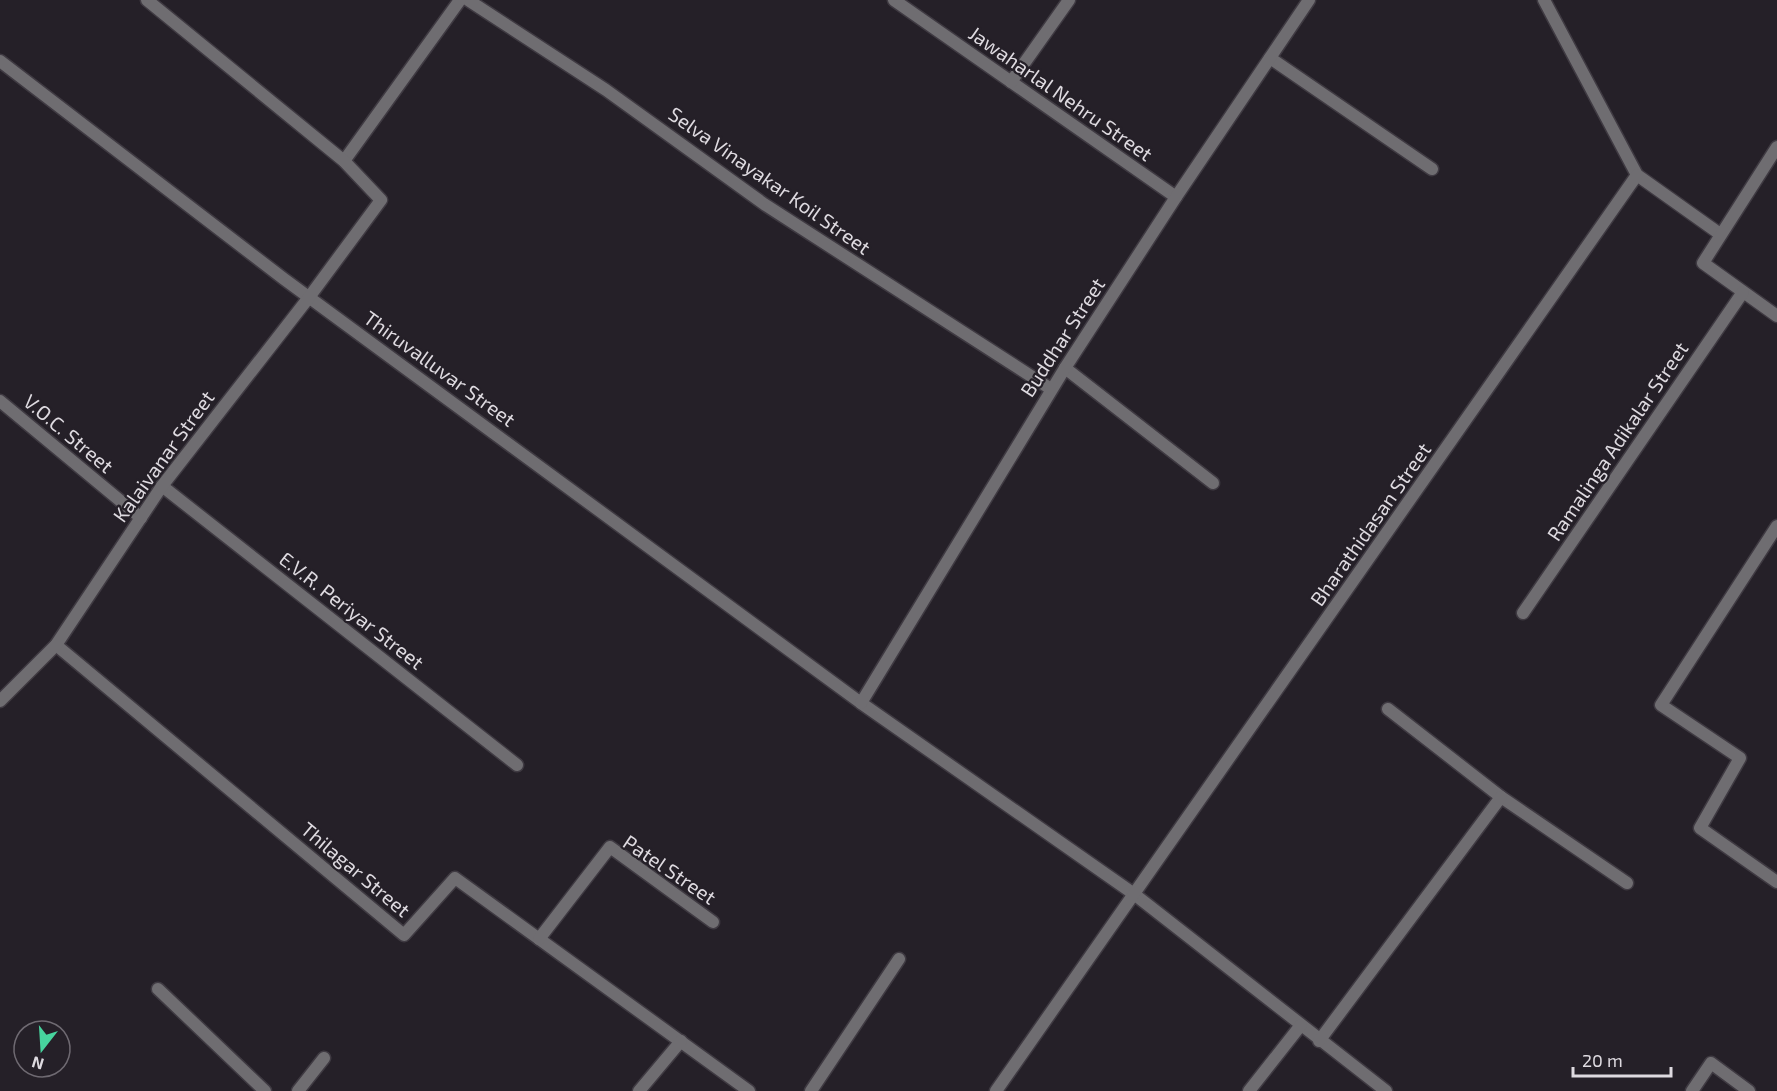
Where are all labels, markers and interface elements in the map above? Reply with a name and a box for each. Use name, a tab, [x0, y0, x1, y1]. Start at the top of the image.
street label: Jawaharlal Nehru Street	[965, 20, 1158, 166]
street label: Selva Vinayakar Koil Street	[665, 101, 876, 259]
street label: Buddhar Street	[1015, 273, 1110, 401]
street label: Thiruvalluvar Street	[360, 305, 521, 431]
street label: Ramalinga Adikalar Street	[1541, 337, 1693, 545]
street label: Kalaivanar Street	[107, 385, 219, 526]
street label: V.O.C. Street	[19, 389, 119, 478]
street label: Bharathidasan Street	[1305, 438, 1436, 610]
street label: E.V.R. Periyar Street	[275, 546, 429, 674]
street label: Thilagar Street	[297, 816, 416, 922]
street label: Patel Street	[619, 829, 721, 909]
north arrow	[12, 1019, 72, 1079]
scale bar	[1573, 1040, 1670, 1078]
text: 20 m	[1582, 1049, 1623, 1071]
text: N	[29, 1053, 46, 1075]

